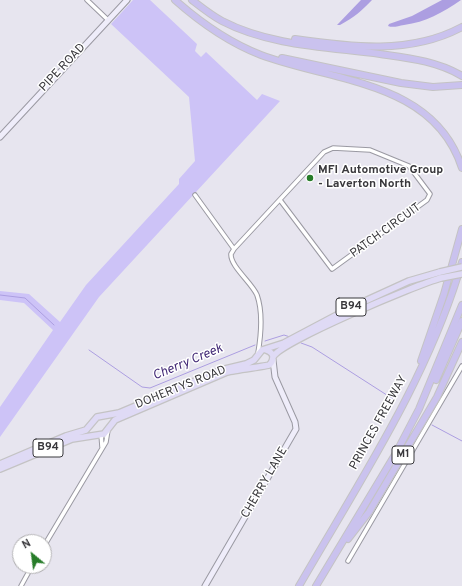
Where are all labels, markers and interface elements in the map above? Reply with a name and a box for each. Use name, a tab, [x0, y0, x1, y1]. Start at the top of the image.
street label: PIPE ROAD	[37, 41, 89, 95]
place label: MFI Automotive Group - Laverton North	[318, 164, 443, 192]
marker: MFI Automotive Group - Laverton North	[305, 173, 315, 183]
street label: PATCH CIRCUIT	[348, 201, 424, 261]
road number: B94	[336, 298, 366, 316]
water label: Cherry Creek	[151, 341, 225, 385]
street label: DOHERTYS ROAD	[133, 363, 229, 413]
street label: PRINCES FREEWAY	[347, 373, 411, 473]
road number: B94	[33, 439, 63, 457]
street label: CHERRY LANE	[239, 445, 291, 521]
road number: M1	[392, 446, 414, 464]
north arrow	[12, 534, 52, 574]
text: N	[20, 536, 34, 552]

